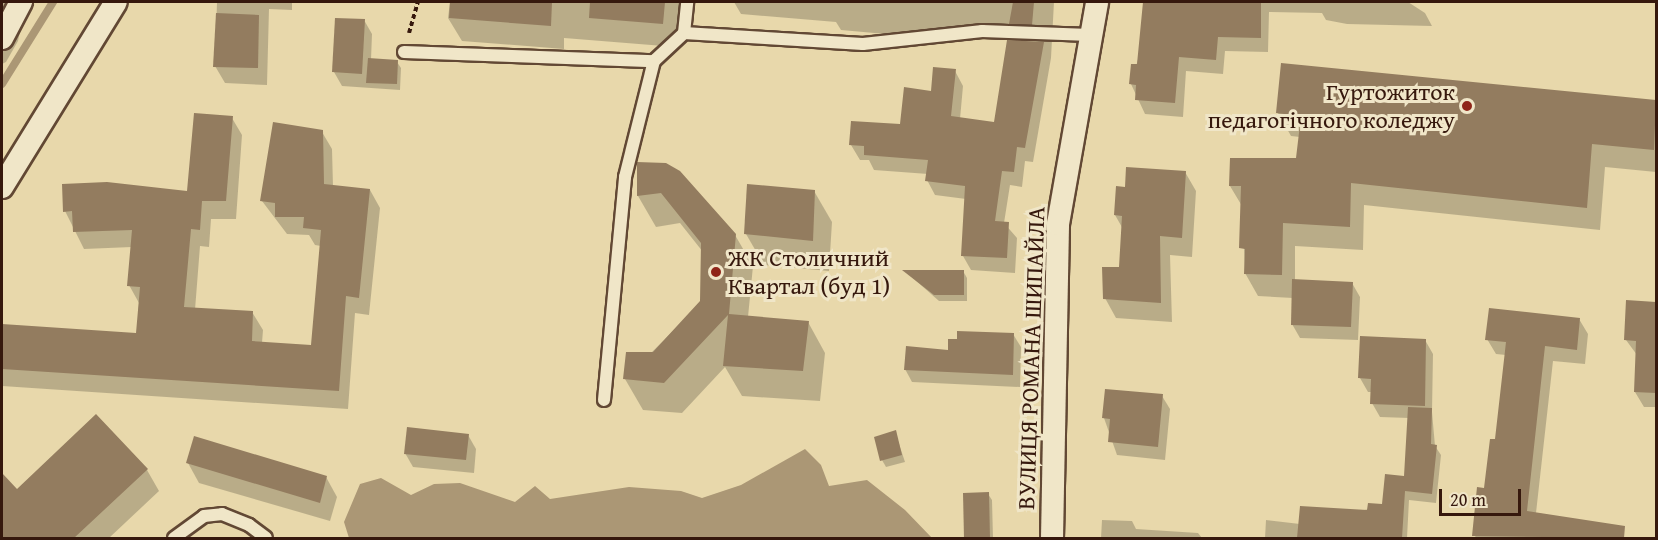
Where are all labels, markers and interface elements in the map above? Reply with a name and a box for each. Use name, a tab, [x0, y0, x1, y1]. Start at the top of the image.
place label: Гуртожиток педагогічного коледжу	[1208, 78, 1455, 134]
marker: Гуртожиток педагогічного коледжу	[1460, 99, 1474, 113]
street label: ВУЛИЦЯ РОМАНА ШИПАЙЛА	[1011, 206, 1051, 510]
place label: ЖК Столичний Квартал (буд 1)	[728, 244, 890, 300]
marker: ЖК Столичний Квартал (буд 1)	[709, 265, 723, 279]
scale bar	[1442, 477, 1524, 515]
text: 20 m	[1450, 486, 1486, 513]

